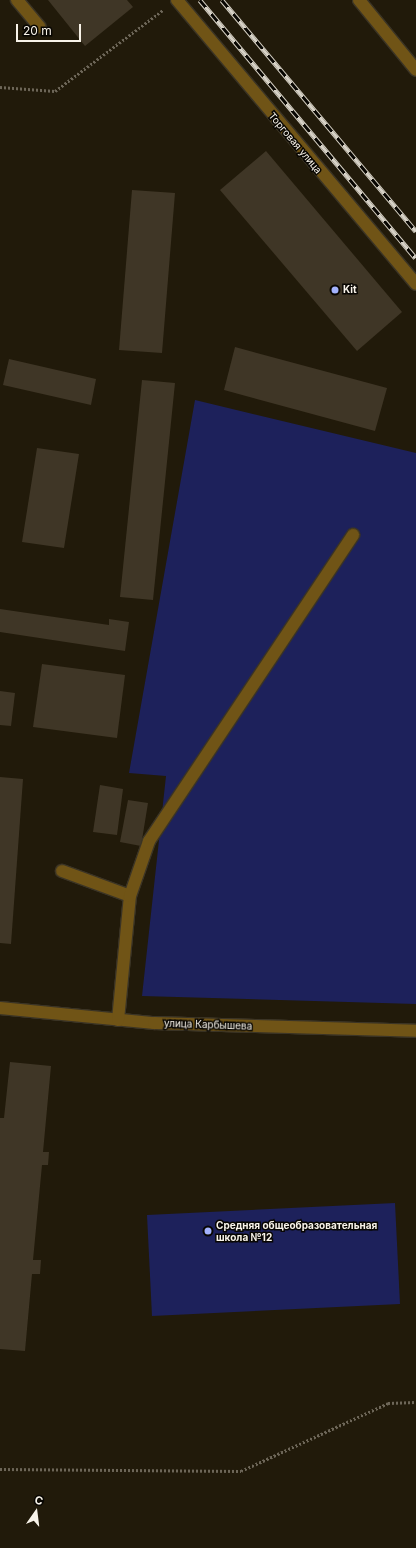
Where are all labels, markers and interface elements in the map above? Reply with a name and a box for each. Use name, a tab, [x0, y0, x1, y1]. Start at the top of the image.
scale bar	[18, 16, 83, 42]
text: 20 m	[23, 23, 52, 38]
street label: Торговая улица	[266, 110, 324, 176]
place label: Kit	[343, 284, 357, 296]
marker: Kit	[330, 285, 340, 295]
street label: улица Карбышева	[164, 1017, 252, 1033]
place label: Средняя общеобразовательная школа №12	[216, 1219, 377, 1242]
marker: Средняя общеобразовательная школа №12	[203, 1226, 213, 1236]
north arrow	[16, 1492, 56, 1532]
text: С	[33, 1493, 45, 1508]

